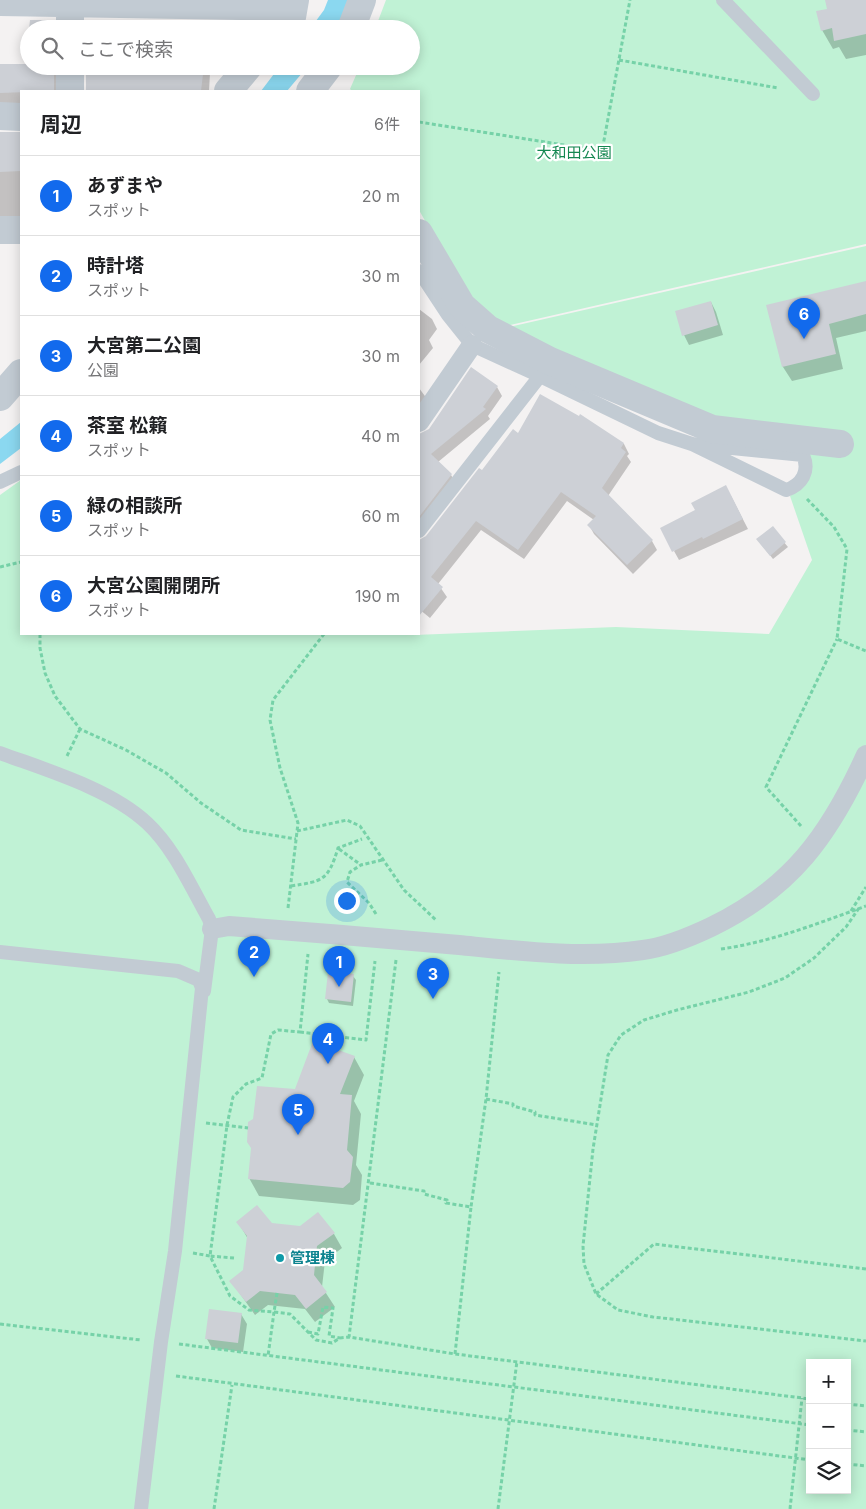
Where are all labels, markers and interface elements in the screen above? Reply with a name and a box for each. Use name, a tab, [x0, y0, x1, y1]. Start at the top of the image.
search box	[20, 20, 420, 75]
icon: search	[38, 34, 66, 62]
text: ここで検索	[78, 38, 173, 61]
text: 周辺	[40, 112, 82, 137]
text: 6件	[374, 114, 400, 134]
park label: 大和田公園	[536, 143, 612, 162]
text: あずまや	[87, 174, 163, 197]
text: 1	[53, 186, 59, 206]
text: 20 m	[362, 186, 400, 206]
text: スポット	[87, 200, 151, 220]
text: 時計塔	[87, 254, 144, 277]
text: 2	[51, 266, 61, 286]
text: 30 m	[362, 266, 400, 286]
text: スポット	[87, 280, 151, 300]
pin: 6	[788, 298, 820, 339]
text: 大宮第二公園	[87, 334, 201, 357]
text: 3	[51, 346, 61, 366]
text: 30 m	[362, 346, 400, 366]
text: 公園	[87, 360, 119, 380]
text: 茶室 松籟	[87, 414, 168, 437]
text: 4	[51, 426, 61, 446]
text: 40 m	[361, 426, 400, 446]
text: スポット	[87, 440, 151, 460]
text: 緑の相談所	[87, 494, 182, 517]
text: 5	[51, 506, 61, 526]
text: 60 m	[361, 506, 400, 526]
text: スポット	[87, 520, 151, 540]
text: 大宮公園開閉所	[87, 574, 220, 597]
text: 6	[51, 586, 61, 606]
text: 190 m	[355, 586, 400, 606]
text: スポット	[87, 600, 151, 620]
your location	[334, 888, 360, 914]
pin: 2	[238, 936, 270, 977]
pin: 1	[323, 946, 355, 987]
pin: 3	[417, 958, 449, 999]
pin: 4	[312, 1023, 344, 1064]
pin: 5	[282, 1094, 314, 1135]
place label: 管理棟	[290, 1248, 335, 1267]
marker: 管理棟	[274, 1252, 286, 1264]
map controls	[806, 1359, 851, 1494]
button: +	[806, 1359, 851, 1404]
button: −	[806, 1404, 851, 1449]
button: layers	[806, 1449, 851, 1494]

